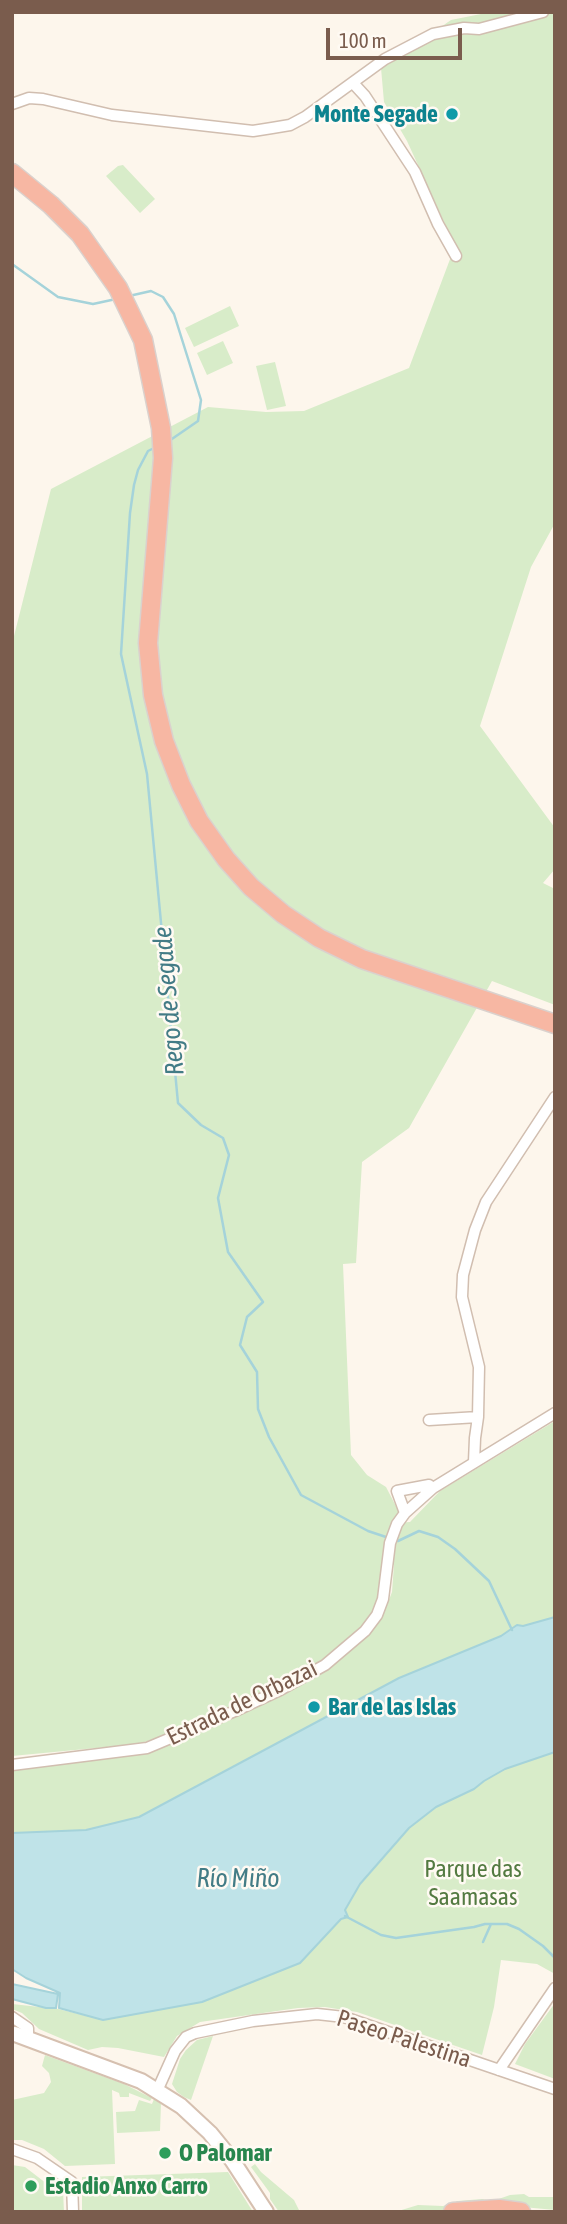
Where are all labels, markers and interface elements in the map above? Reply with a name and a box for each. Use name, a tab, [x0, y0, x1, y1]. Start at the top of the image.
scale bar	[329, 14, 466, 58]
text: 100 m	[339, 28, 387, 52]
place label: Monte Segade	[314, 100, 438, 128]
marker: Monte Segade	[444, 106, 460, 122]
water label: Rego de Segade	[147, 925, 191, 1077]
street label: Estrada de Orbazai	[162, 1654, 322, 1752]
place label: Bar de las Islas	[328, 1693, 456, 1721]
marker: Bar de las Islas	[306, 1699, 322, 1715]
park label: Parque das Saamasas	[424, 1855, 522, 1911]
water label: Río Miño	[197, 1863, 279, 1895]
street label: Paseo Palestina	[333, 2004, 475, 2074]
place label: O Palomar	[179, 2139, 272, 2167]
marker: O Palomar	[157, 2145, 173, 2161]
place label: Estadio Anxo Carro	[45, 2172, 208, 2200]
marker: Estadio Anxo Carro	[23, 2178, 39, 2194]

